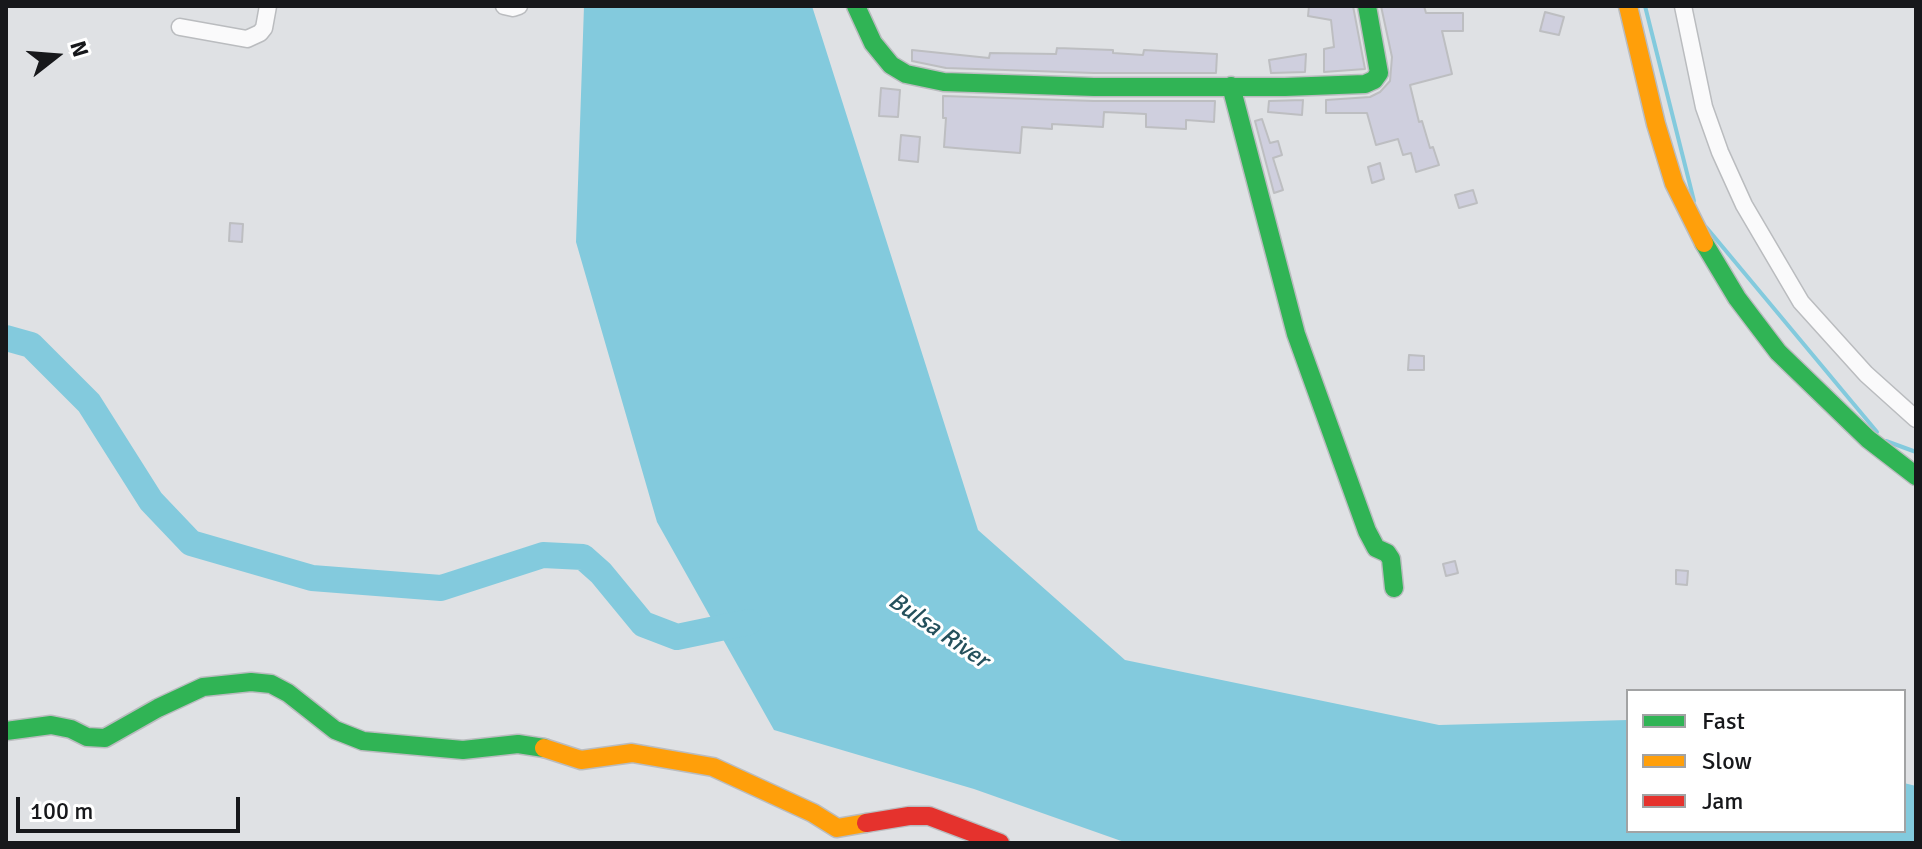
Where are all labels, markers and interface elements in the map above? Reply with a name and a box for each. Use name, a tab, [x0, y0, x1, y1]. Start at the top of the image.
north arrow	[16, 16, 96, 96]
text: N	[64, 38, 95, 60]
water label: Bulsa River	[882, 587, 994, 675]
legend	[1626, 689, 1906, 833]
text: Fast	[1702, 706, 1745, 736]
text: Slow	[1702, 746, 1752, 776]
scale bar	[20, 781, 244, 831]
text: Jam	[1702, 786, 1743, 816]
text: 100 m	[30, 796, 93, 826]

